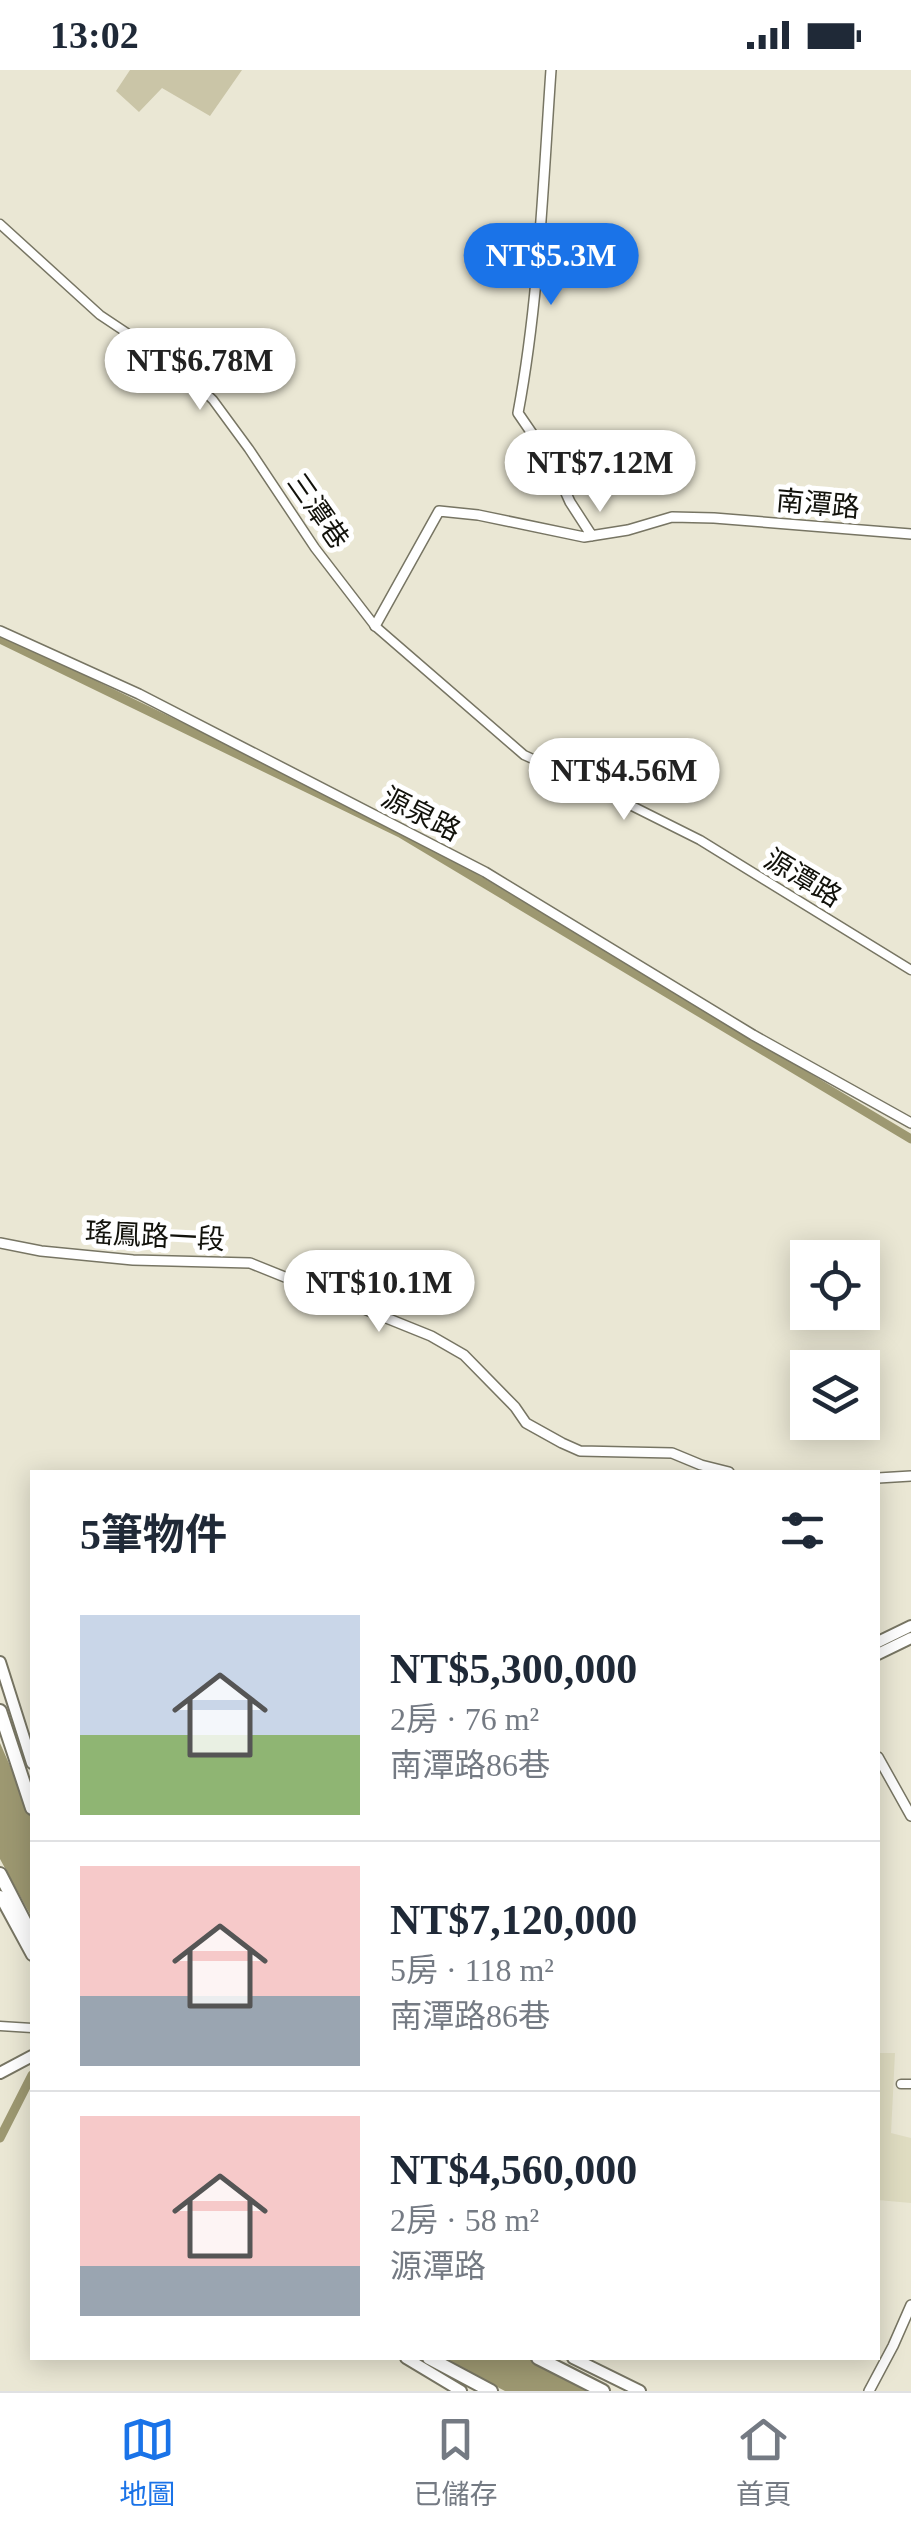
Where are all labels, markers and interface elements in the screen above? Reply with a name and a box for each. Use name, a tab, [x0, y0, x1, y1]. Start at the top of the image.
text: 13:02	[50, 14, 139, 56]
pin: NT$5.3M	[459, 223, 643, 308]
text: NT$5.3M	[486, 237, 616, 273]
pin: NT$6.78M	[97, 328, 303, 413]
text: NT$6.78M	[127, 342, 273, 378]
pin: NT$7.12M	[497, 430, 703, 515]
text: NT$7.12M	[527, 444, 673, 480]
street label: 三潭巷	[281, 468, 355, 554]
street label: 南潭路	[775, 485, 861, 523]
pin: NT$4.56M	[521, 738, 727, 823]
text: NT$4.56M	[551, 752, 697, 788]
street label: 源泉路	[377, 781, 465, 847]
street label: 源潭路	[759, 843, 847, 913]
street label: 瑤鳳路一段	[84, 1217, 226, 1255]
map controls	[790, 1240, 880, 1440]
button: locate	[790, 1240, 880, 1330]
pin: NT$10.1M	[276, 1250, 482, 1335]
text: NT$10.1M	[306, 1264, 452, 1300]
button: layers	[790, 1350, 880, 1440]
icon: filters	[775, 1503, 830, 1558]
text: 5筆物件	[80, 1512, 227, 1558]
text: NT$5,300,000	[390, 1646, 637, 1692]
icon: home	[160, 1655, 280, 1775]
text: 2房 · 76 m²	[390, 1701, 539, 1737]
text: 南潭路86巷	[390, 1747, 550, 1783]
text: NT$7,120,000	[390, 1897, 637, 1943]
icon: home	[160, 1906, 280, 2026]
text: 5房 · 118 m²	[390, 1952, 554, 1988]
text: 南潭路86巷	[390, 1998, 550, 2034]
text: NT$4,560,000	[390, 2147, 637, 2193]
icon: home	[160, 2156, 280, 2276]
text: 2房 · 58 m²	[390, 2202, 539, 2238]
text: 源潭路	[390, 2248, 486, 2284]
tab: 地圖	[119, 2412, 175, 2512]
tab: 已儲存	[413, 2412, 498, 2512]
tab: 首頁	[736, 2412, 792, 2512]

